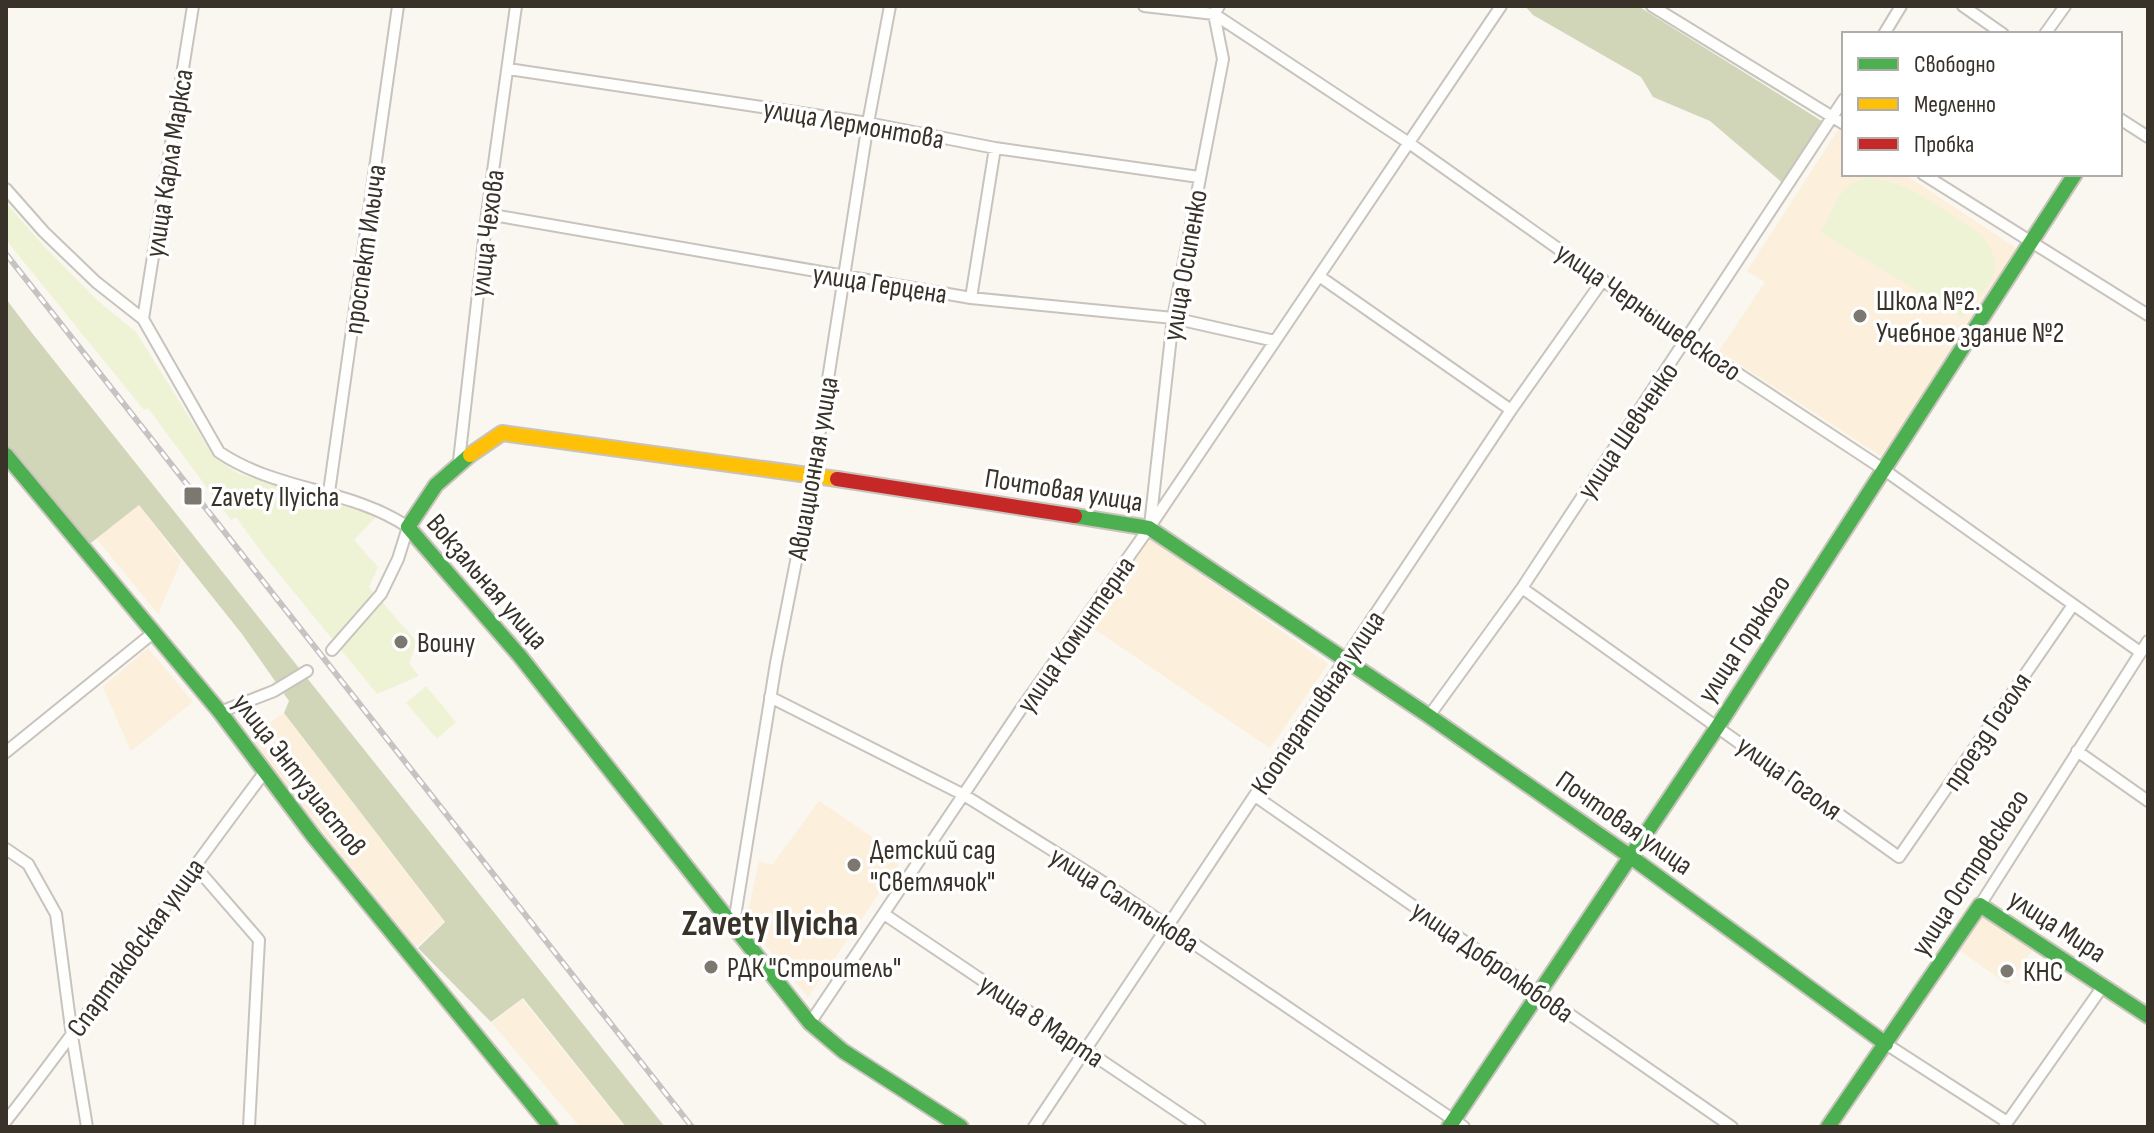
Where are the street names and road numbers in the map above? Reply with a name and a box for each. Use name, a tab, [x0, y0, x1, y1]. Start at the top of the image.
street label: улица Карла Маркса	[138, 67, 201, 260]
street label: улица Лермонтова	[761, 92, 947, 157]
street label: проспект Ильича	[337, 162, 394, 336]
street label: улица Чехова	[463, 168, 512, 299]
street label: улица Осипенко	[1156, 187, 1215, 343]
street label: улица Чернышевского	[1549, 236, 1747, 389]
street label: улица Герцена	[810, 258, 949, 311]
street label: улица Шевченко	[1571, 356, 1686, 505]
street label: Авиационная улица	[781, 374, 846, 563]
street label: Почтовая улица	[983, 462, 1145, 519]
street label: Вокзальная улица	[419, 508, 555, 656]
street label: улица Коминтерна	[1010, 550, 1142, 719]
street label: улица Горького	[1691, 569, 1798, 709]
street label: Кооперативная улица	[1244, 604, 1392, 801]
street label: проезд Гоголя	[1936, 667, 2039, 797]
street label: улица Энтузиастов	[225, 687, 373, 863]
street label: улица Гоголя	[1730, 729, 1848, 827]
street label: Почтовая улица	[1549, 764, 1699, 882]
street label: улица Островского	[1904, 783, 2036, 962]
street label: улица Салтыкова	[1043, 840, 1205, 961]
street label: Спартаковская улица	[60, 852, 212, 1044]
street label: улица Мира	[2002, 883, 2112, 970]
street label: улица Добролюбова	[1405, 894, 1580, 1030]
street label: улица 8 Марта	[972, 967, 1110, 1075]

